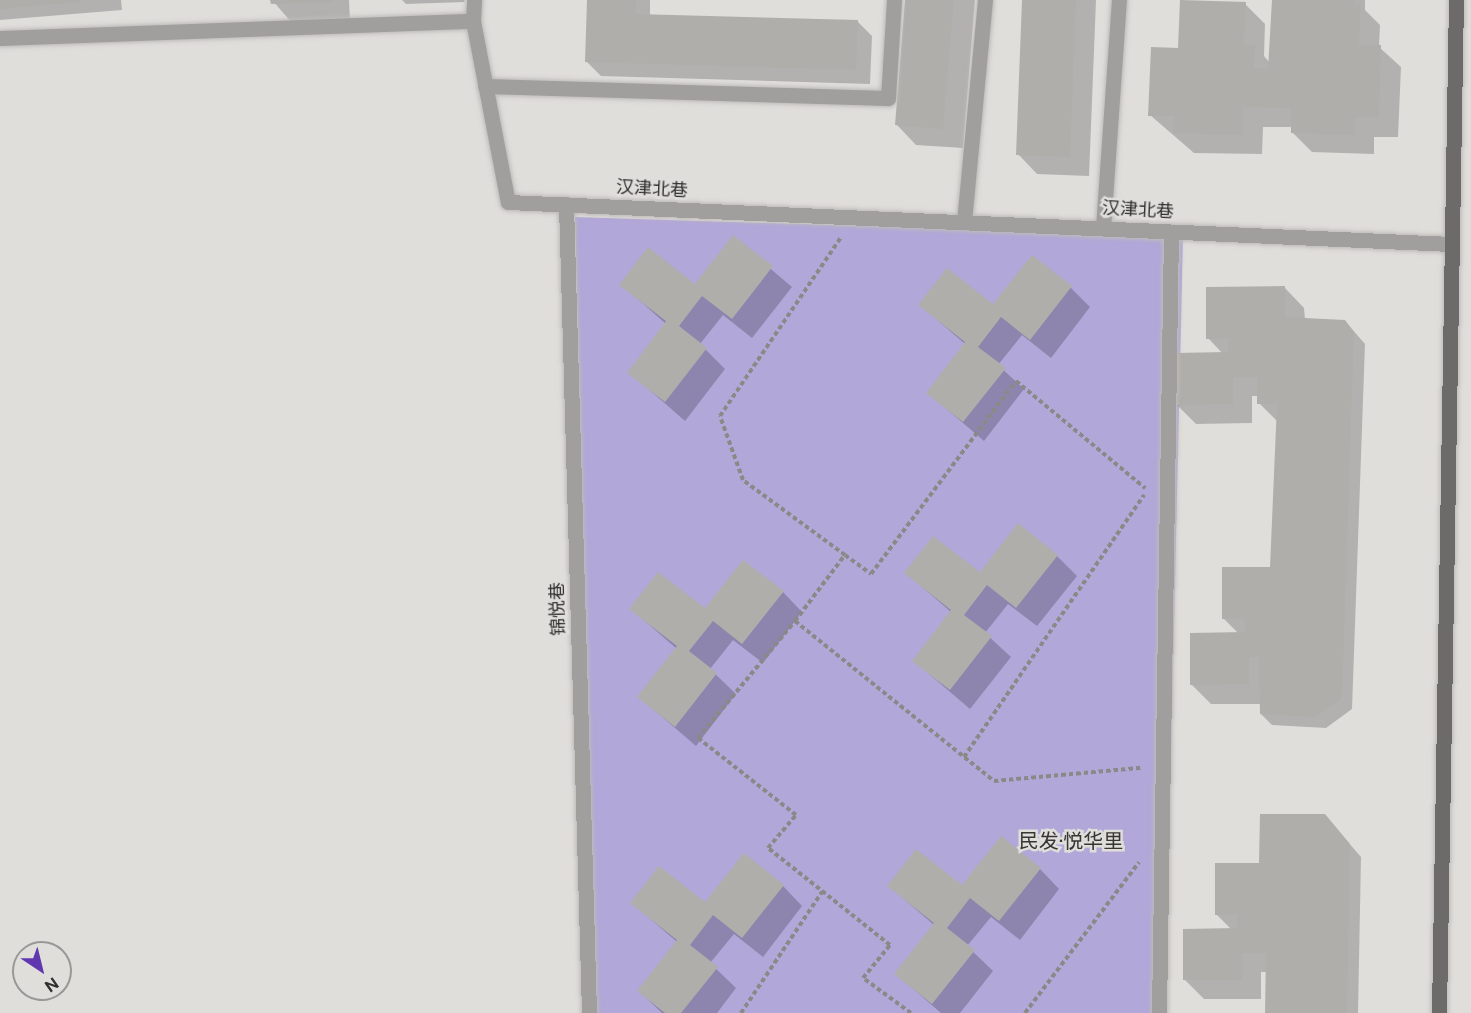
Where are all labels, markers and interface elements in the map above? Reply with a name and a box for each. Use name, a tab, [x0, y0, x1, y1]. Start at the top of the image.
street label: 汉津北巷	[615, 176, 689, 202]
street label: 汉津北巷	[1101, 197, 1175, 223]
street label: 锦悦巷	[546, 582, 570, 636]
district label: 民发·悦华里	[1019, 829, 1123, 853]
north arrow	[12, 941, 72, 1001]
text: N	[41, 973, 62, 996]

